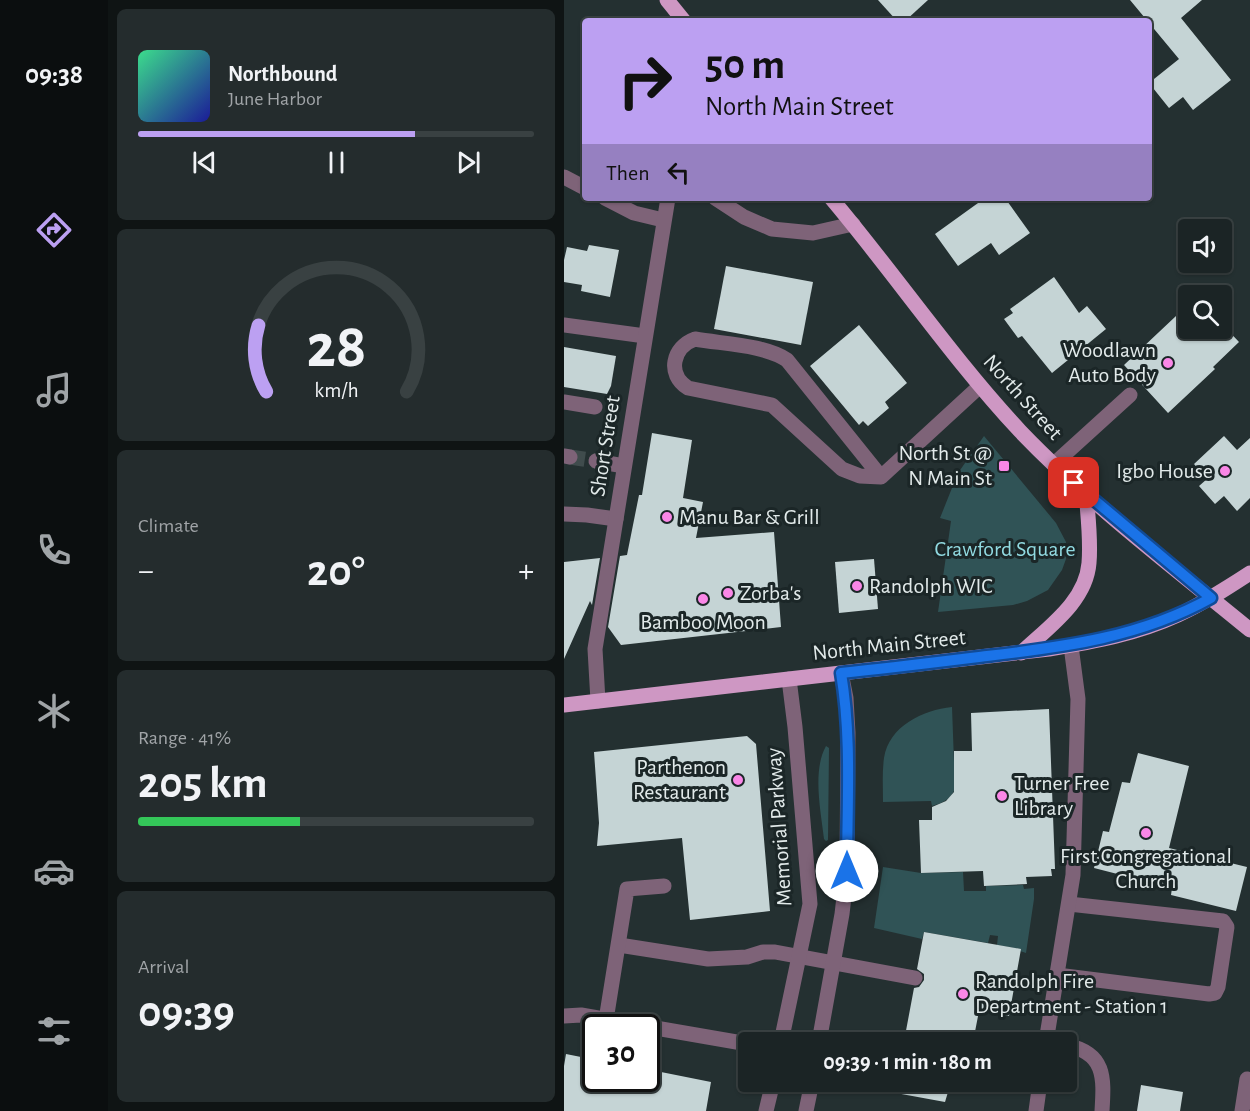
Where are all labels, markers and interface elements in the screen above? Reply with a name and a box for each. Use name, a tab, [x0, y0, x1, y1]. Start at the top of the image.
icon: right	[606, 42, 684, 120]
text: 50 m	[705, 44, 785, 86]
text: 09:38	[25, 61, 83, 88]
text: Northbound	[228, 63, 337, 85]
text: June Harbor	[228, 89, 322, 109]
text: North Main Street	[705, 93, 894, 120]
icon: previous	[188, 146, 221, 179]
icon: pause	[320, 146, 353, 179]
icon: next	[452, 146, 485, 179]
icon: left	[662, 156, 695, 189]
text: Then	[606, 162, 650, 184]
icon: directions	[33, 209, 75, 251]
map controls	[1178, 219, 1232, 339]
button: sound	[1178, 219, 1232, 273]
button: search	[1178, 285, 1232, 339]
text: 28	[306, 316, 366, 378]
place label: Woodlawn Auto Body	[1063, 339, 1157, 386]
street label: North Street	[979, 350, 1067, 444]
marker: Woodlawn Auto Body	[1161, 356, 1175, 370]
icon: music	[33, 369, 75, 411]
text: km/h	[314, 381, 358, 402]
street label: Short Street	[586, 394, 624, 498]
place label: North St @ N Main St	[898, 442, 992, 489]
pin	[1048, 457, 1099, 508]
marker: North St @ N Main St	[997, 459, 1011, 473]
place label: Igbo House	[1116, 460, 1213, 482]
marker: Igbo House	[1218, 464, 1232, 478]
icon: arrive	[1057, 466, 1090, 499]
place label: Manu Bar & Grill	[679, 506, 820, 528]
marker: Manu Bar & Grill	[660, 510, 674, 524]
text: Climate	[138, 516, 199, 536]
icon: phone	[33, 529, 75, 571]
park label: Crawford Square	[934, 538, 1076, 560]
text: 20°	[307, 549, 365, 594]
text: −	[138, 555, 154, 588]
text: +	[518, 555, 534, 588]
place label: Randolph WIC	[869, 575, 993, 597]
marker: Randolph WIC	[850, 579, 864, 593]
place label: Zorba's	[740, 582, 801, 604]
marker: Zorba's	[721, 586, 735, 600]
marker: Bamboo Moon	[696, 592, 710, 606]
place label: Bamboo Moon	[640, 611, 766, 633]
street label: North Main Street	[811, 626, 967, 664]
icon: climate	[33, 690, 75, 732]
text: Range · 41%	[138, 728, 231, 748]
street label: Memorial Parkway	[762, 747, 796, 907]
place label: Parthenon Restaurant	[633, 756, 726, 803]
text: 205 km	[138, 761, 267, 806]
place label: Turner Free Library	[1014, 772, 1110, 819]
marker: Parthenon Restaurant	[731, 773, 745, 787]
marker: Turner Free Library	[995, 789, 1009, 803]
marker: First Congregational Church	[1139, 826, 1153, 840]
position arrow	[815, 839, 879, 903]
place label: First Congregational Church	[1060, 845, 1232, 892]
icon: car	[33, 850, 75, 892]
text: Arrival	[138, 957, 189, 977]
place label: Randolph Fire Department - Station 1	[975, 970, 1168, 1017]
marker: Randolph Fire Department - Station 1	[956, 987, 970, 1001]
text: 09:39	[138, 990, 235, 1035]
icon: filters	[33, 1010, 75, 1052]
speed limit sign: 30	[582, 1014, 660, 1092]
text: 09:39 · 1 min · 180 m	[823, 1051, 992, 1073]

